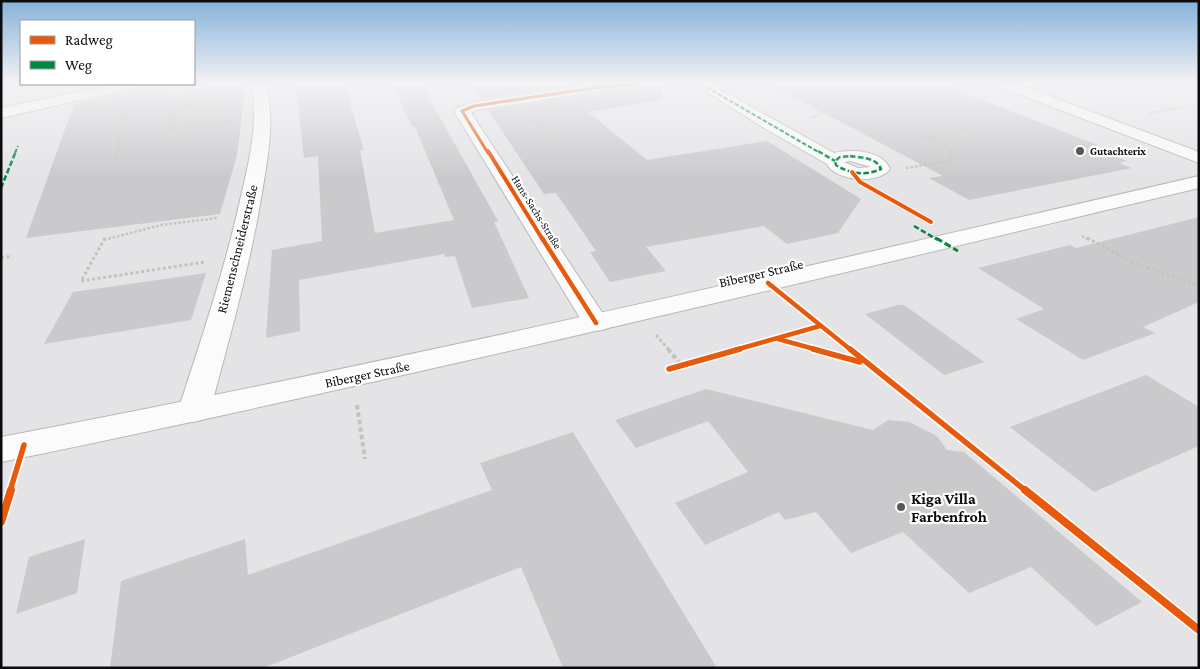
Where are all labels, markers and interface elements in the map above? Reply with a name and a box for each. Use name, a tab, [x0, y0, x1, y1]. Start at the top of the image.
legend	[20, 20, 195, 85]
text: Radweg	[65, 32, 113, 49]
text: Weg	[65, 57, 92, 74]
marker: Gutachterix	[1074, 145, 1086, 157]
place label: Gutachterix	[1090, 145, 1146, 157]
street label: Hans-Sachs-Straße	[510, 173, 564, 251]
street label: Riemenschneiderstraße	[213, 183, 261, 315]
street label: Biberger Straße	[717, 256, 805, 290]
street label: Biberger Straße	[323, 357, 411, 391]
place label: Kiga Villa Farbenfroh	[911, 490, 987, 525]
marker: Kiga Villa Farbenfroh	[895, 501, 907, 513]

